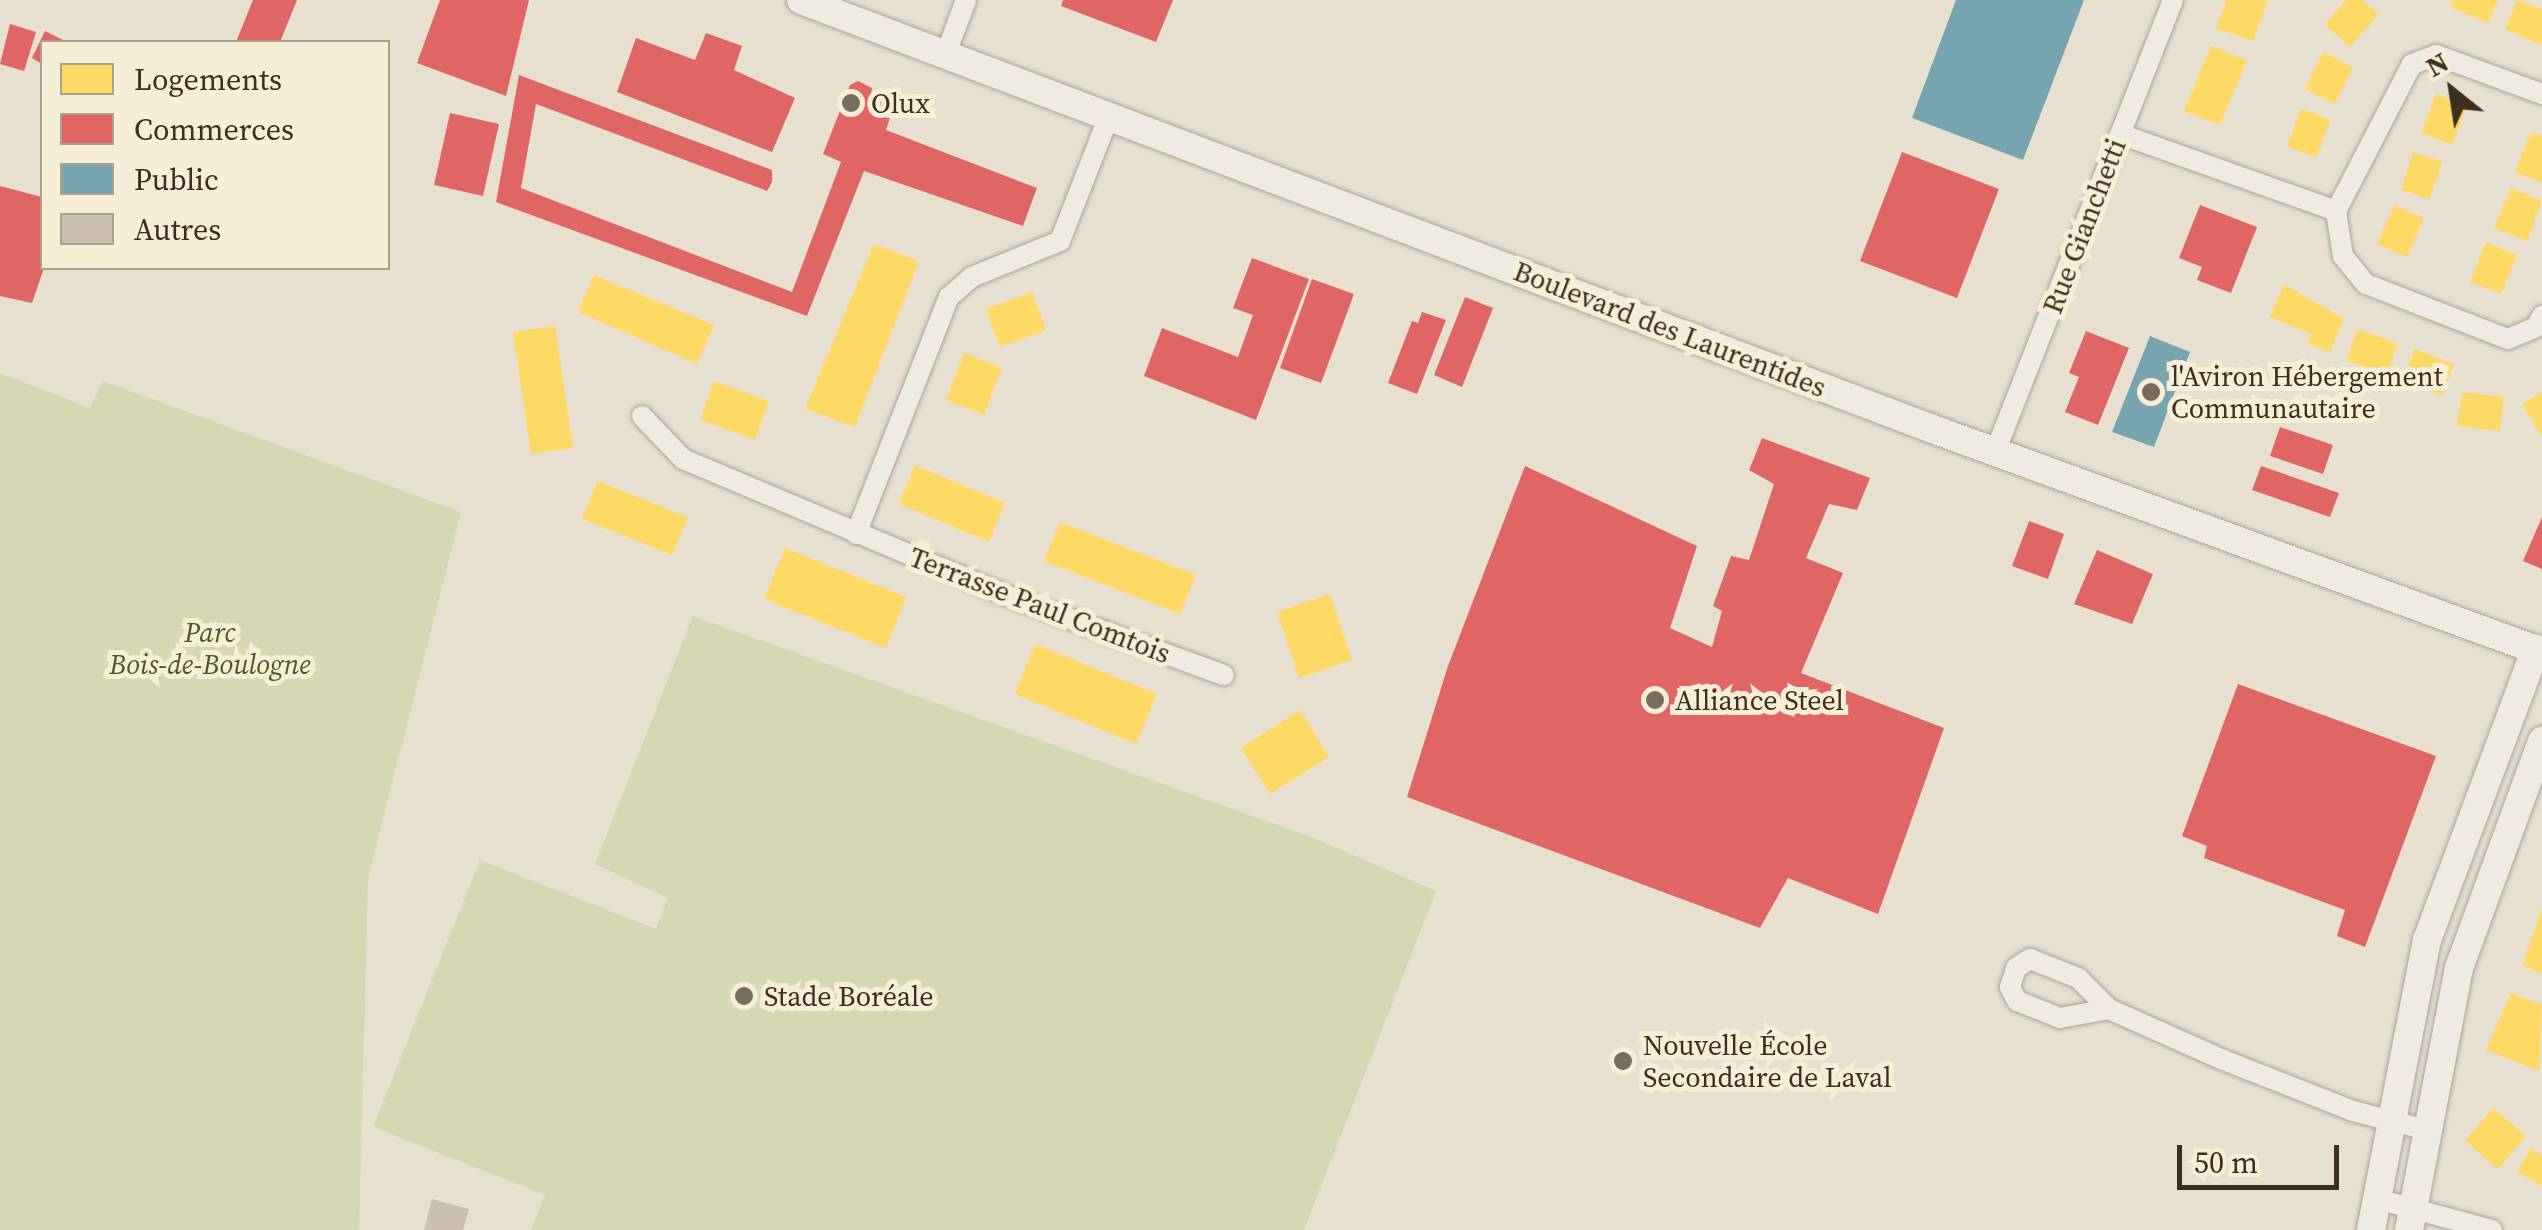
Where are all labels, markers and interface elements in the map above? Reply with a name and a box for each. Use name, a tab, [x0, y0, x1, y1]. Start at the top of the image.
legend	[40, 40, 390, 270]
north arrow	[2402, 40, 2502, 140]
text: N	[2419, 42, 2455, 86]
text: Logements	[134, 59, 282, 100]
place label: Olux	[871, 86, 930, 120]
marker: Olux	[840, 92, 862, 114]
text: Commerces	[134, 109, 294, 150]
street label: Rue Gianchetti	[2035, 134, 2133, 318]
text: Public	[134, 159, 219, 200]
text: Autres	[134, 209, 221, 250]
street label: Boulevard des Laurentides	[1509, 254, 1831, 404]
place label: l'Aviron Hébergement Communautaire	[2171, 359, 2443, 425]
marker: l'Aviron Hébergement Communautaire	[2140, 381, 2162, 403]
street label: Terrasse Paul Comtois	[905, 540, 1175, 670]
park label: Parc Bois-de-Boulogne	[109, 615, 311, 681]
place label: Alliance Steel	[1675, 683, 1844, 717]
marker: Alliance Steel	[1644, 689, 1666, 711]
place label: Stade Boréale	[764, 979, 934, 1013]
marker: Stade Boréale	[733, 985, 755, 1007]
place label: Nouvelle École Secondaire de Laval	[1643, 1028, 1892, 1094]
marker: Nouvelle École Secondaire de Laval	[1612, 1050, 1634, 1072]
scale bar	[2182, 1125, 2344, 1187]
text: 50 m	[2194, 1142, 2258, 1183]

